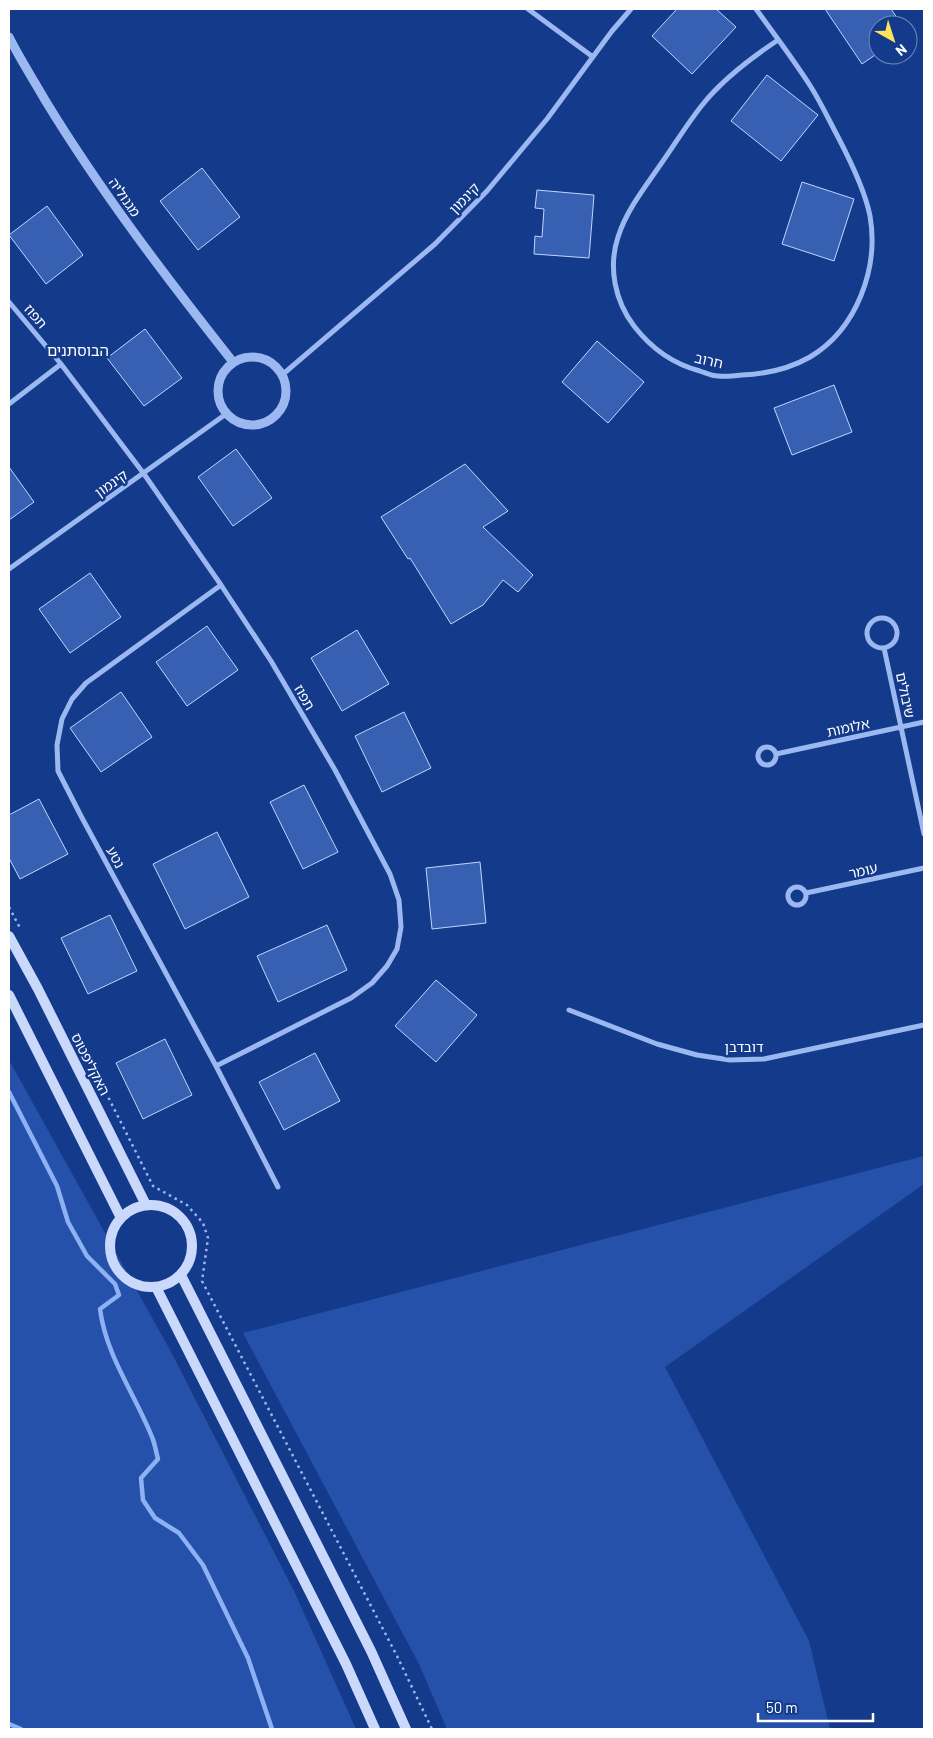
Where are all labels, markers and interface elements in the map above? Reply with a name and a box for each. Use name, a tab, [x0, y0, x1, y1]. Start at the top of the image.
north arrow	[868, 15, 918, 65]
text: N	[893, 41, 910, 60]
street label: מגנוליה	[105, 174, 145, 220]
street label: קינמון	[445, 179, 483, 217]
street label: תפוז	[21, 300, 51, 332]
district label: הבוסתנים	[47, 341, 109, 359]
street label: חרוב	[693, 348, 725, 372]
street label: קינמון	[91, 466, 131, 500]
street label: שיבולים	[893, 671, 919, 719]
street label: תפוז	[291, 681, 319, 713]
street label: אלומות	[825, 714, 871, 740]
street label: נטע	[103, 843, 129, 871]
street label: עומר	[847, 859, 879, 881]
street label: האקליפטוס	[68, 1030, 114, 1098]
street label: דובדבן	[724, 1038, 764, 1055]
scale bar	[758, 1690, 873, 1722]
text: 50 m	[766, 1698, 798, 1716]

